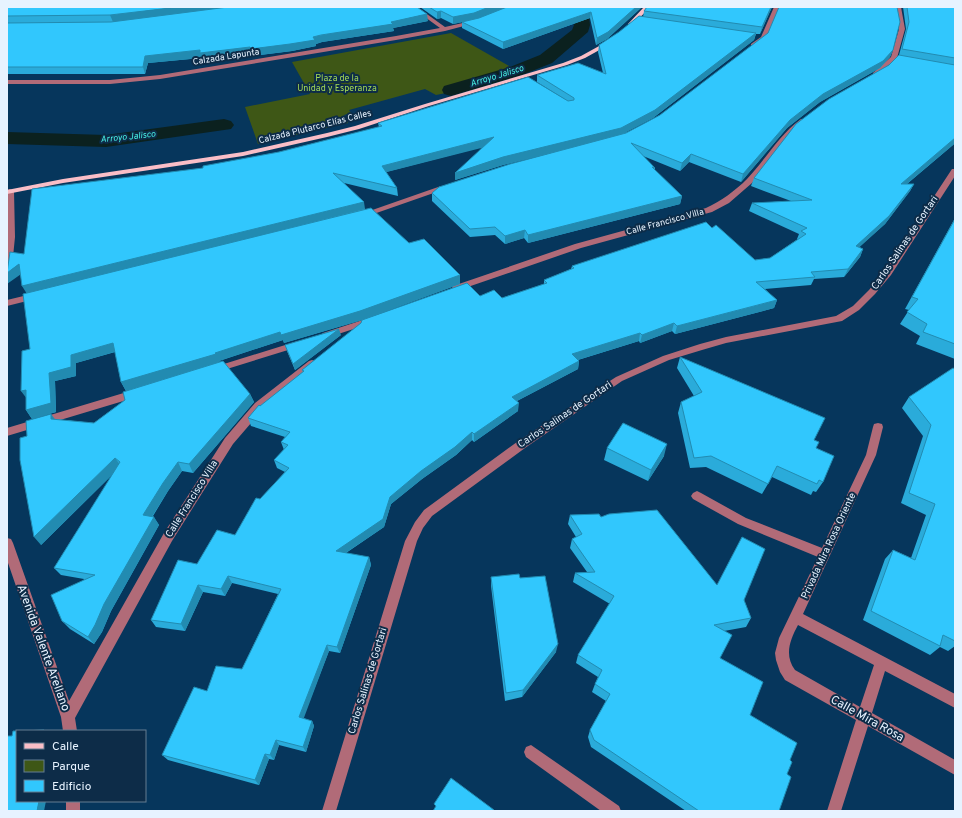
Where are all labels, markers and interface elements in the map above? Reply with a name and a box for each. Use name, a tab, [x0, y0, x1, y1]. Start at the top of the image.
street label: Calzada Lapunta	[192, 46, 260, 68]
water label: Arroyo Jalisco	[469, 63, 525, 89]
park label: Plaza de la Unidad y Esperanza	[297, 73, 377, 94]
street label: Calzada Plutarco Elías Calles	[257, 108, 373, 146]
water label: Arroyo Jalisco	[100, 129, 156, 145]
street label: Carlos Salinas de Gortari	[869, 194, 941, 292]
street label: Calle Francisco Villa	[625, 206, 705, 238]
street label: Carlos Salinas de Gortari	[516, 379, 614, 451]
street label: Calle Francisco Villa	[163, 458, 221, 540]
street label: Privada Mira Rosa Oriente	[799, 491, 859, 601]
street label: Avenida Valente Arellano	[13, 583, 73, 714]
street label: Carlos Salinas de Gortari	[346, 626, 390, 736]
street label: Calle Mira Rosa	[827, 692, 907, 746]
legend	[16, 730, 146, 802]
text: Calle	[52, 739, 79, 755]
text: Parque	[52, 759, 90, 775]
text: Edificio	[52, 779, 92, 795]

